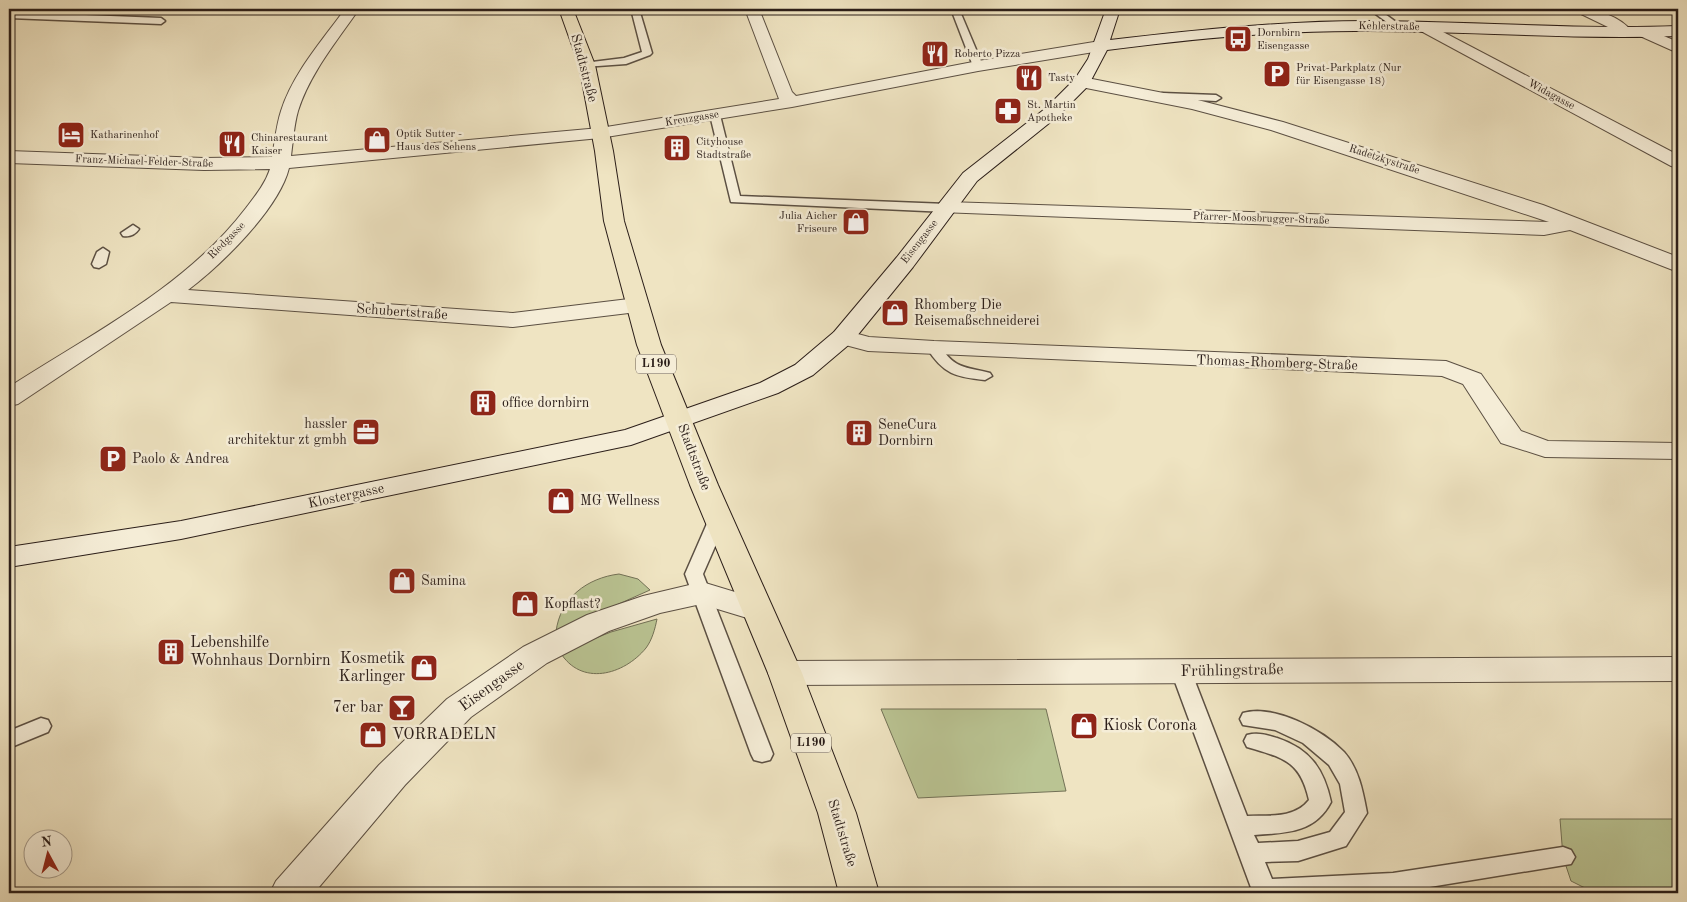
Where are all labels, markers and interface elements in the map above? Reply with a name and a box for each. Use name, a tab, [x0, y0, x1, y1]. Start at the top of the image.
street label: Kehlerstraße	[1358, 21, 1420, 33]
bus stop icon: Dornbirn Eisengasse	[1223, 24, 1253, 54]
place label: Dornbirn Eisengasse	[1257, 28, 1309, 52]
street label: Stadtstraße	[568, 32, 600, 104]
restaurant icon: Roberto Pizza	[920, 39, 950, 69]
place label: Roberto Pizza	[954, 49, 1021, 60]
parking icon: Privat-Parkplatz (Nur für Eisengasse 18)	[1262, 59, 1292, 89]
restaurant icon: Tasty	[1014, 63, 1044, 93]
place label: Privat-Parkplatz (Nur für Eisengasse 18)	[1296, 63, 1402, 87]
place label: Tasty	[1048, 73, 1075, 84]
street label: Widagasse	[1526, 78, 1576, 112]
pharmacy icon: St. Martin Apotheke	[993, 96, 1023, 126]
place label: St. Martin Apotheke	[1027, 100, 1076, 124]
street label: Kreuzgasse	[664, 109, 720, 129]
hotel icon: Katharinenhof	[56, 120, 86, 150]
shop icon: Optik Sutter - Haus des Sehens	[362, 125, 392, 155]
restaurant icon: Chinarestaurant Kaiser	[217, 129, 247, 159]
place label: Optik Sutter - Haus des Sehens	[396, 129, 476, 153]
place label: Katharinenhof	[90, 130, 159, 141]
place label: Chinarestaurant Kaiser	[251, 133, 328, 157]
building icon: Cityhouse Stadtstraße	[662, 133, 692, 163]
place label: Cityhouse Stadtstraße	[696, 137, 751, 161]
street label: Radetzkystraße	[1347, 143, 1421, 177]
street label: Franz-Michael-Felder-Straße	[75, 154, 213, 170]
shop icon: Julia Aicher Friseure	[841, 207, 871, 237]
place label: Julia Aicher Friseure	[779, 211, 837, 235]
street label: Pfarrer-Moosbrugger-Straße	[1192, 211, 1330, 227]
street label: Eisengasse	[900, 218, 940, 266]
street label: Riedgasse	[206, 220, 248, 262]
shop icon: Rhomberg Die Reisemaßschneiderei	[880, 298, 910, 328]
place label: Rhomberg Die Reisemaßschneiderei	[914, 298, 1040, 328]
street label: Schubertstraße	[356, 302, 448, 322]
street label: Thomas-Rhomberg-Straße	[1196, 353, 1358, 373]
road number: L190	[636, 354, 676, 374]
building icon: office dornbirn	[468, 388, 498, 418]
place label: office dornbirn	[502, 396, 590, 410]
place label: hassler architektur zt gmbh	[228, 417, 347, 447]
office icon: hassler architektur zt gmbh	[351, 417, 381, 447]
building icon: SeneCura Dornbirn	[844, 418, 874, 448]
place label: SeneCura Dornbirn	[878, 418, 937, 448]
street label: Stadtstraße	[675, 422, 713, 492]
parking icon: Paolo & Andrea	[98, 444, 128, 474]
place label: Paolo & Andrea	[132, 452, 229, 466]
street label: Klostergasse	[307, 481, 385, 511]
shop icon: MG Wellness	[546, 486, 576, 516]
place label: MG Wellness	[580, 494, 660, 508]
shop icon: Samina	[387, 566, 417, 596]
place label: Samina	[421, 574, 466, 588]
shop icon: Kopflast?	[510, 589, 540, 619]
place label: Kopflast?	[544, 597, 601, 611]
place label: Lebenshilfe Wohnhaus Dornbirn	[190, 635, 331, 669]
building icon: Lebenshilfe Wohnhaus Dornbirn	[156, 637, 186, 667]
place label: Kosmetik Karlinger	[339, 651, 405, 685]
shop icon: Kosmetik Karlinger	[409, 653, 439, 683]
street label: Eisengasse	[457, 657, 527, 715]
street label: Frühlingstraße	[1180, 662, 1284, 680]
bar icon: 7er bar	[387, 693, 417, 723]
place label: 7er bar	[333, 700, 383, 716]
shop icon: Kiosk Corona	[1069, 711, 1099, 741]
place label: Kiosk Corona	[1103, 718, 1197, 734]
shop icon: VORRADELN	[358, 720, 388, 750]
place label: VORRADELN	[392, 727, 496, 743]
road number: L190	[791, 734, 831, 752]
street label: Stadtstraße	[825, 797, 859, 869]
north arrow	[22, 830, 72, 880]
text: N	[40, 834, 53, 850]

